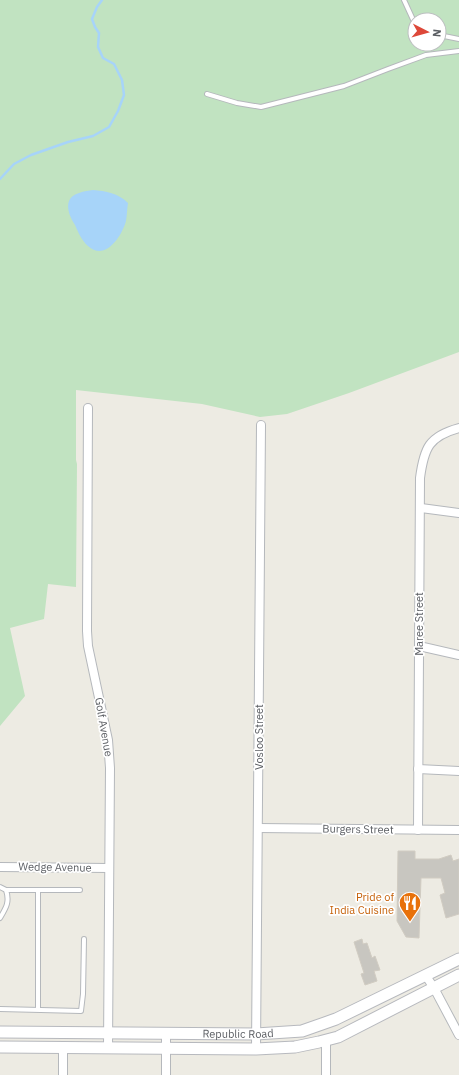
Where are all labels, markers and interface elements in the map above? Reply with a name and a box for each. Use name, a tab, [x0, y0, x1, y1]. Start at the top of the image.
north arrow	[407, 12, 447, 52]
text: N	[430, 28, 444, 38]
street label: Maree Street	[412, 592, 426, 656]
street label: Golf Avenue	[92, 696, 116, 758]
street label: Vosloo Street	[252, 704, 266, 770]
street label: Burgers Street	[322, 821, 394, 837]
street label: Wedge Avenue	[18, 859, 92, 875]
place label: Pride of India Cuisine	[330, 890, 394, 917]
restaurant icon: Pride of India Cuisine	[397, 890, 423, 923]
street label: Republic Road	[202, 1026, 274, 1041]

